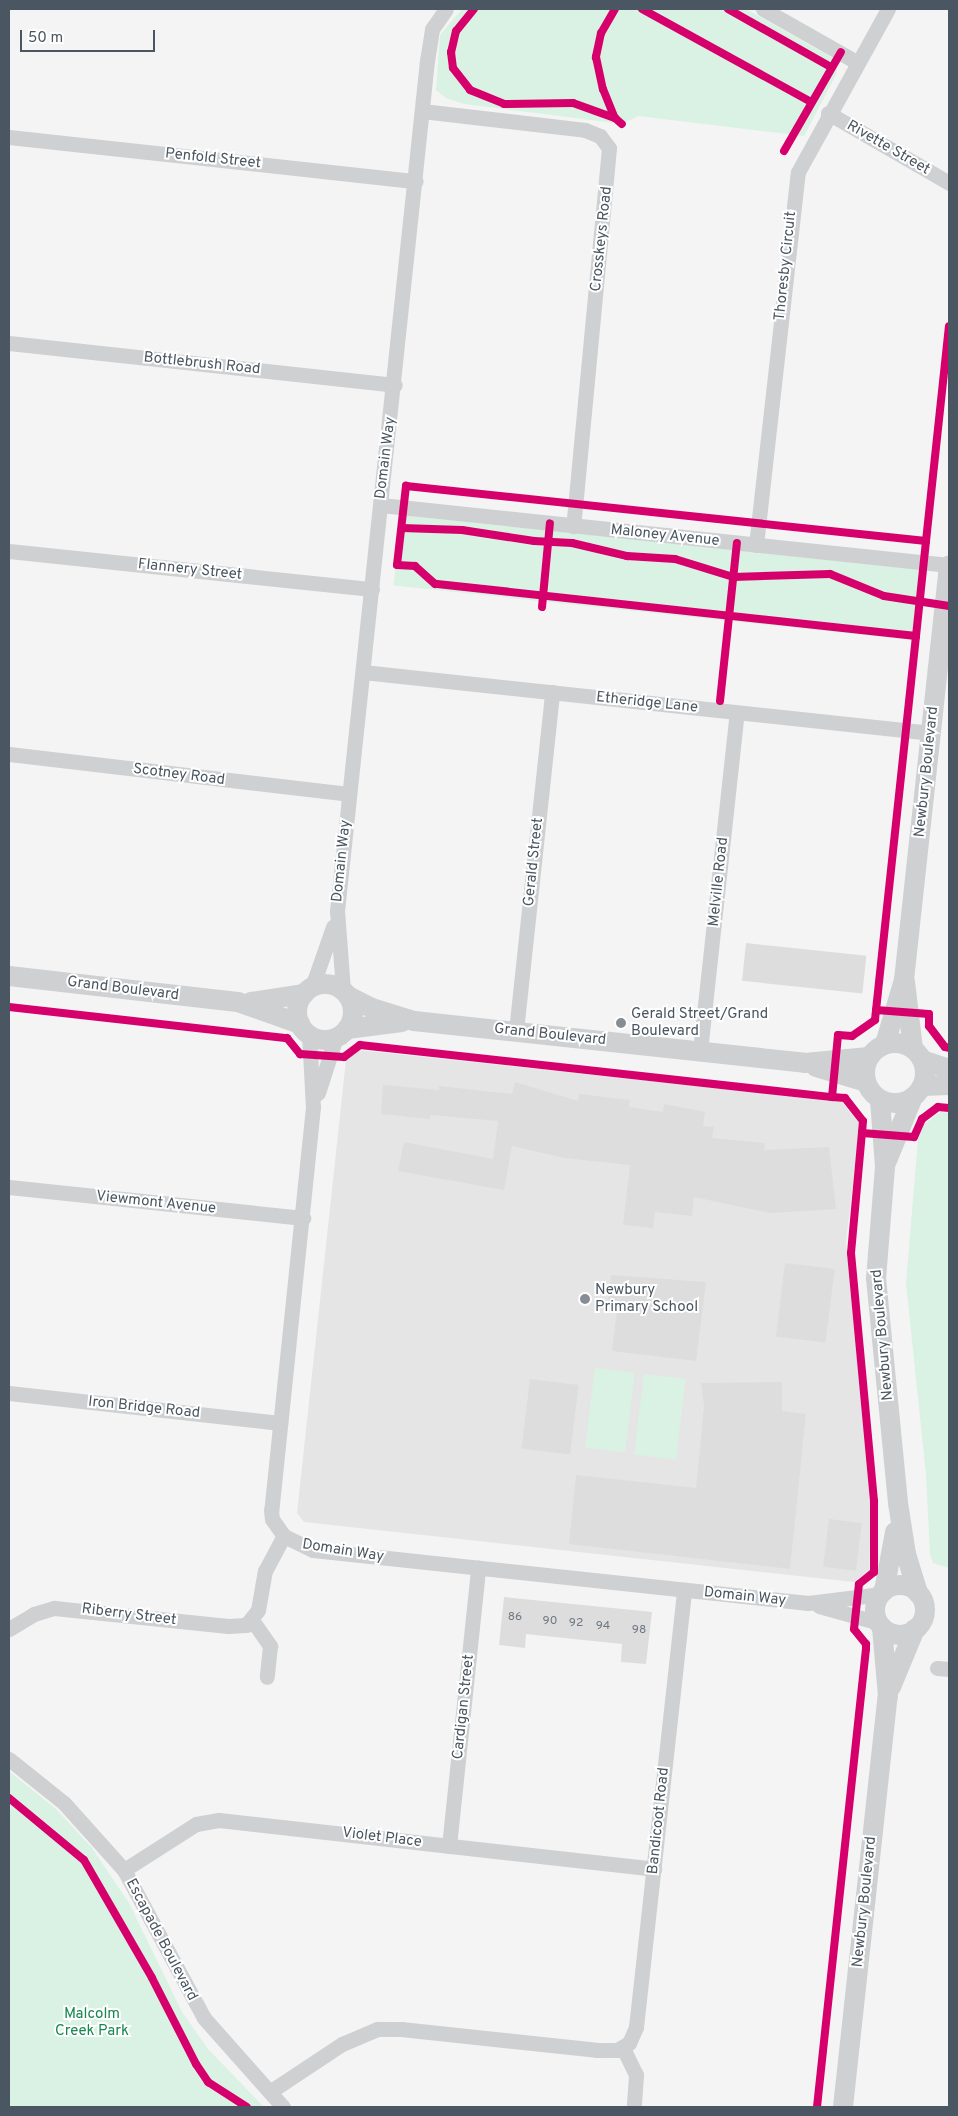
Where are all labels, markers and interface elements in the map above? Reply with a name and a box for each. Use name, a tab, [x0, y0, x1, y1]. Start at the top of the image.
scale bar	[22, 20, 158, 52]
text: 50 m	[28, 29, 63, 48]
street label: Rivette Street	[843, 117, 933, 179]
street label: Penfold Street	[164, 145, 262, 173]
street label: Crosskeys Road	[588, 186, 616, 292]
street label: Thoresby Circuit	[771, 210, 801, 322]
street label: Bottlebrush Road	[143, 349, 261, 379]
street label: Domain Way	[372, 416, 400, 500]
street label: Maloney Avenue	[609, 521, 721, 551]
street label: Flannery Street	[137, 556, 243, 584]
street label: Etheridge Lane	[595, 689, 699, 717]
street label: Newbury Boulevard	[911, 706, 943, 838]
street label: Scotney Road	[132, 760, 226, 790]
street label: Gerald Street	[520, 817, 548, 907]
street label: Domain Way	[329, 819, 355, 903]
street label: Melville Road	[705, 836, 733, 928]
street label: Grand Boulevard	[66, 973, 180, 1005]
place label: Gerald Street/Grand Boulevard	[631, 1005, 768, 1040]
marker: Gerald Street/Grand Boulevard	[615, 1017, 627, 1029]
street label: Grand Boulevard	[493, 1020, 607, 1050]
street label: Viewmont Avenue	[95, 1188, 217, 1218]
street label: Newbury Boulevard	[868, 1269, 898, 1401]
place label: Newbury Primary School	[595, 1281, 698, 1316]
marker: Newbury Primary School	[579, 1293, 591, 1305]
street label: Iron Bridge Road	[87, 1393, 201, 1423]
street label: Domain Way	[301, 1536, 385, 1566]
street label: Domain Way	[703, 1584, 787, 1610]
street label: Riberry Street	[81, 1600, 177, 1630]
house number: 86	[508, 1611, 522, 1625]
house number: 90	[543, 1615, 557, 1629]
house number: 92	[569, 1617, 583, 1631]
house number: 94	[596, 1620, 610, 1634]
house number: 98	[632, 1624, 646, 1638]
street label: Cardigan Street	[450, 1654, 478, 1760]
street label: Bandicoot Road	[644, 1767, 674, 1875]
street label: Violet Place	[341, 1824, 423, 1852]
street label: Newbury Boulevard	[849, 1836, 881, 1968]
street label: Escapade Boulevard	[121, 1876, 201, 2004]
park label: Malcolm Creek Park	[55, 2005, 129, 2040]

